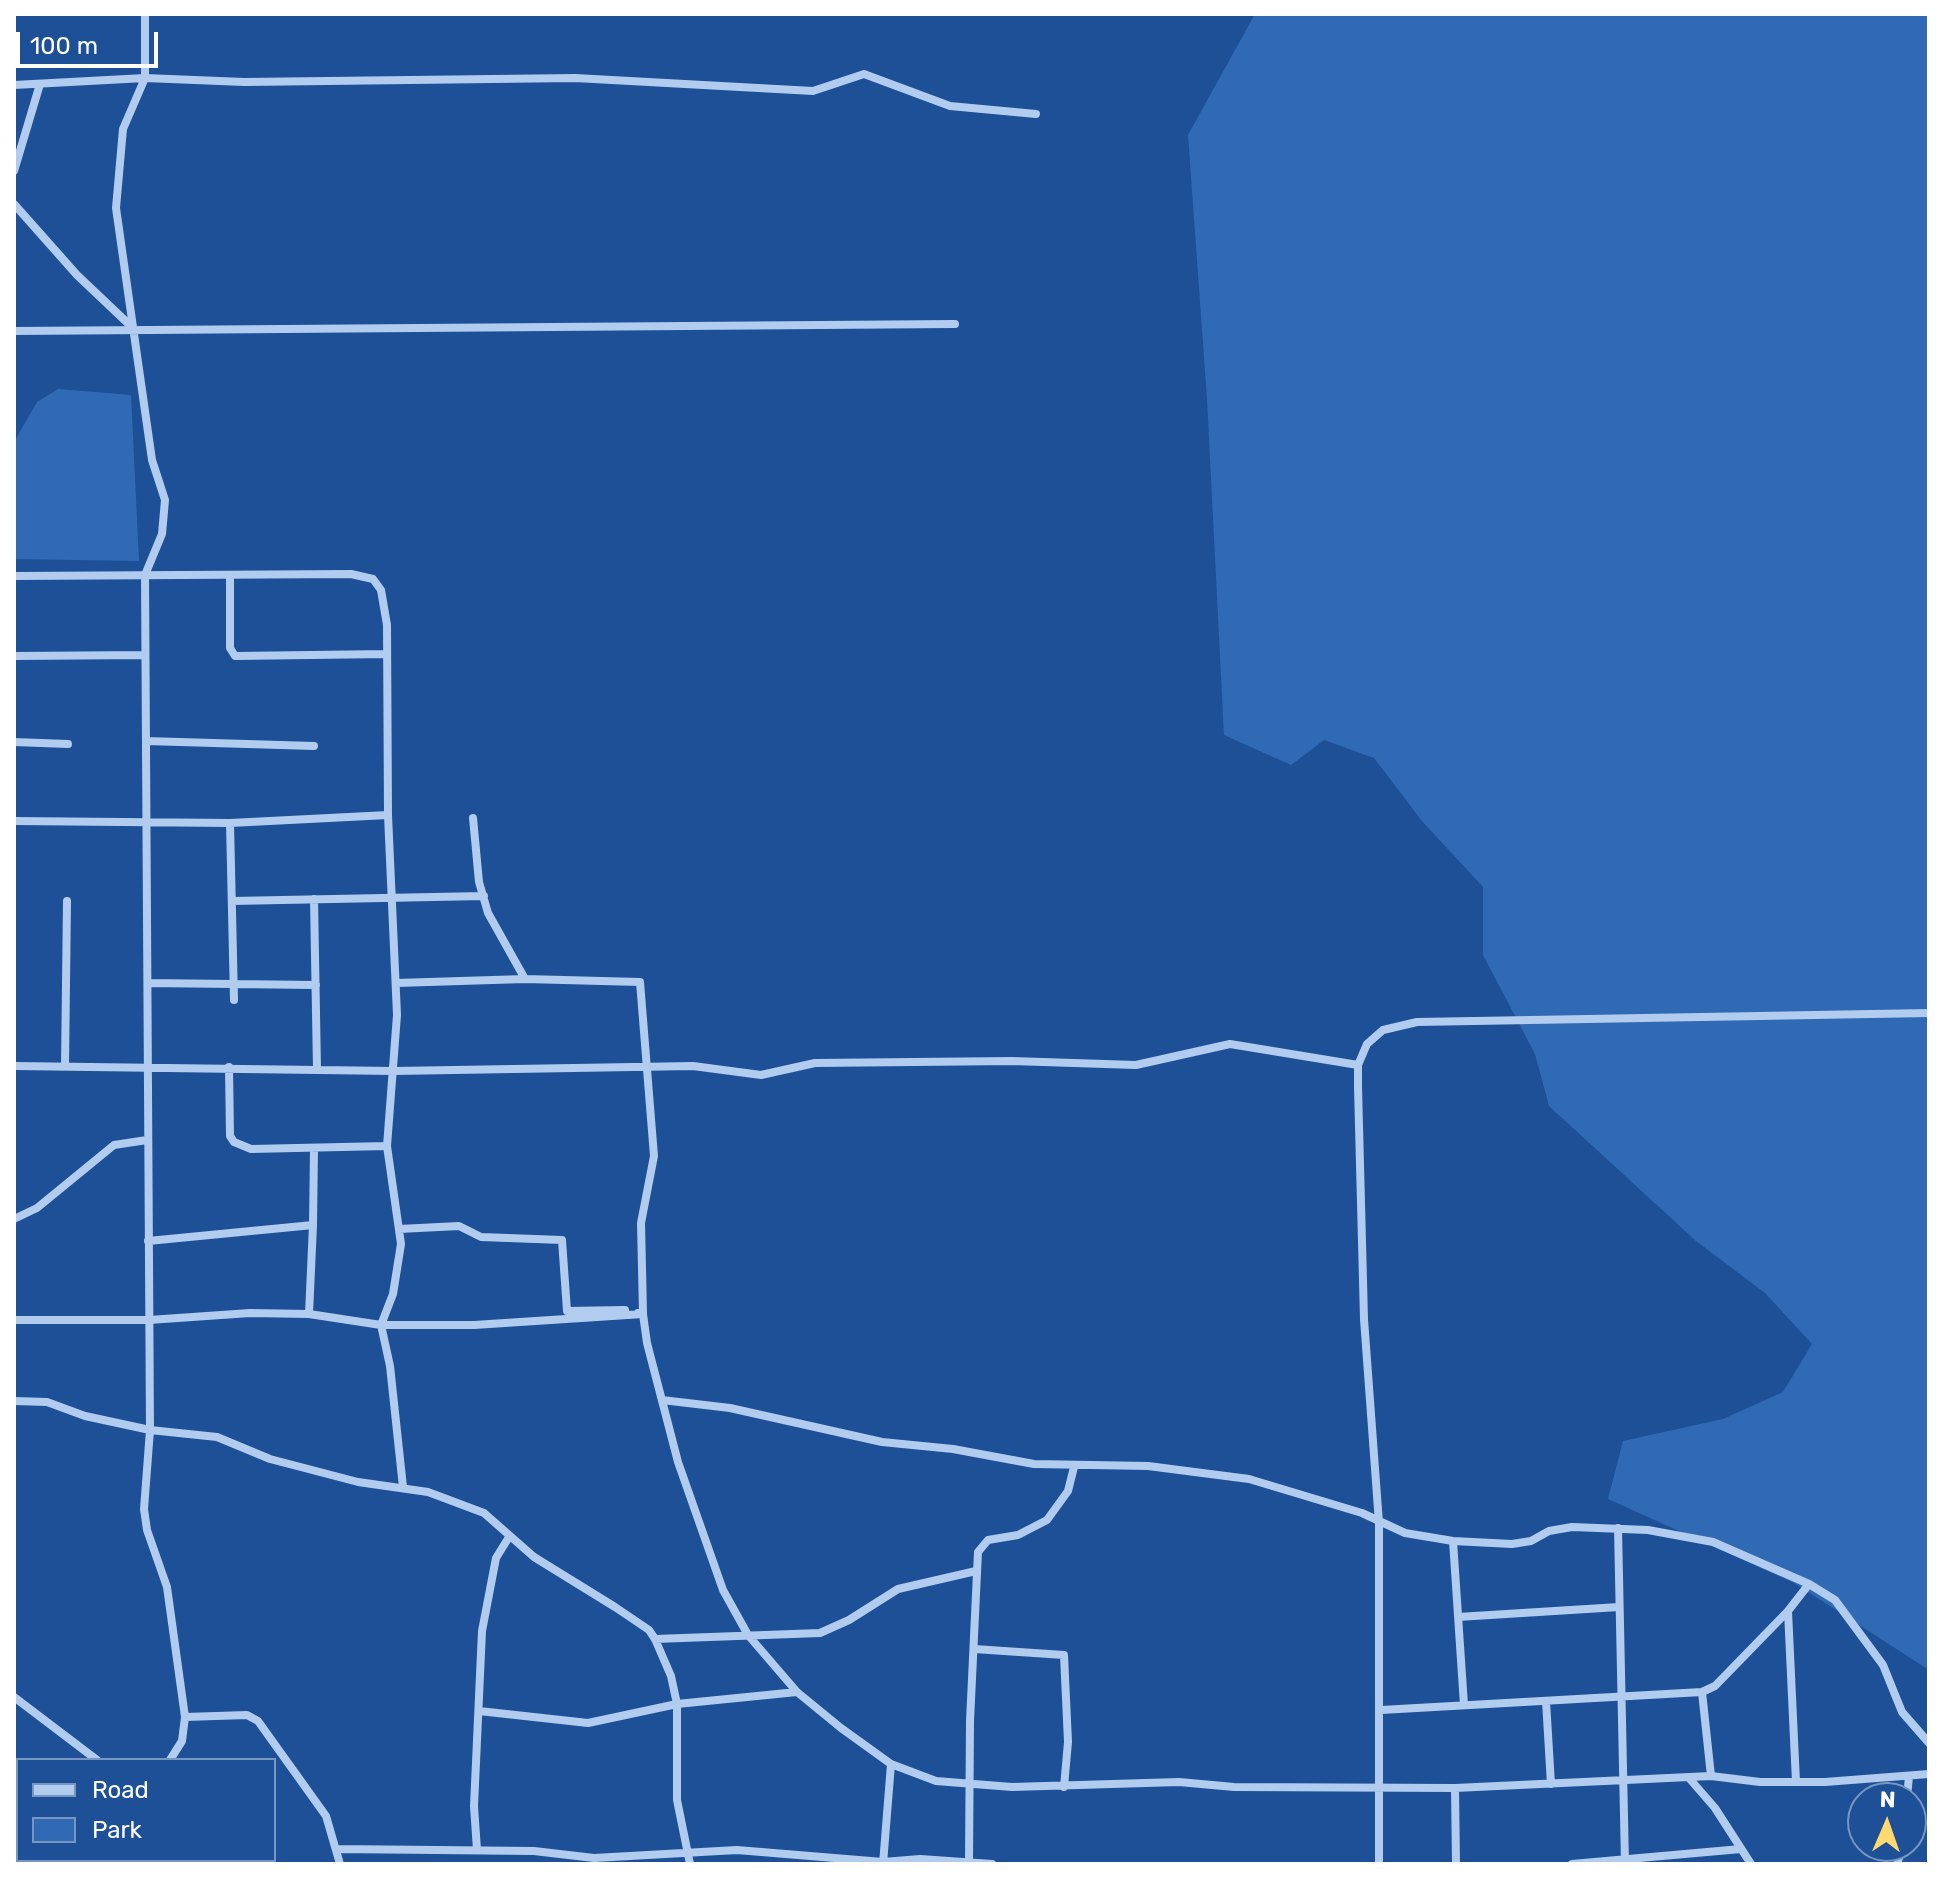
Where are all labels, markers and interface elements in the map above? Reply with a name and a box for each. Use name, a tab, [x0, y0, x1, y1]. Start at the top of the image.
scale bar	[20, 16, 162, 66]
text: 100 m	[30, 32, 98, 60]
legend	[16, 1758, 276, 1862]
text: Road	[92, 1776, 149, 1804]
north arrow	[1847, 1782, 1927, 1862]
text: N	[1879, 1786, 1896, 1813]
text: Park	[92, 1816, 142, 1844]

